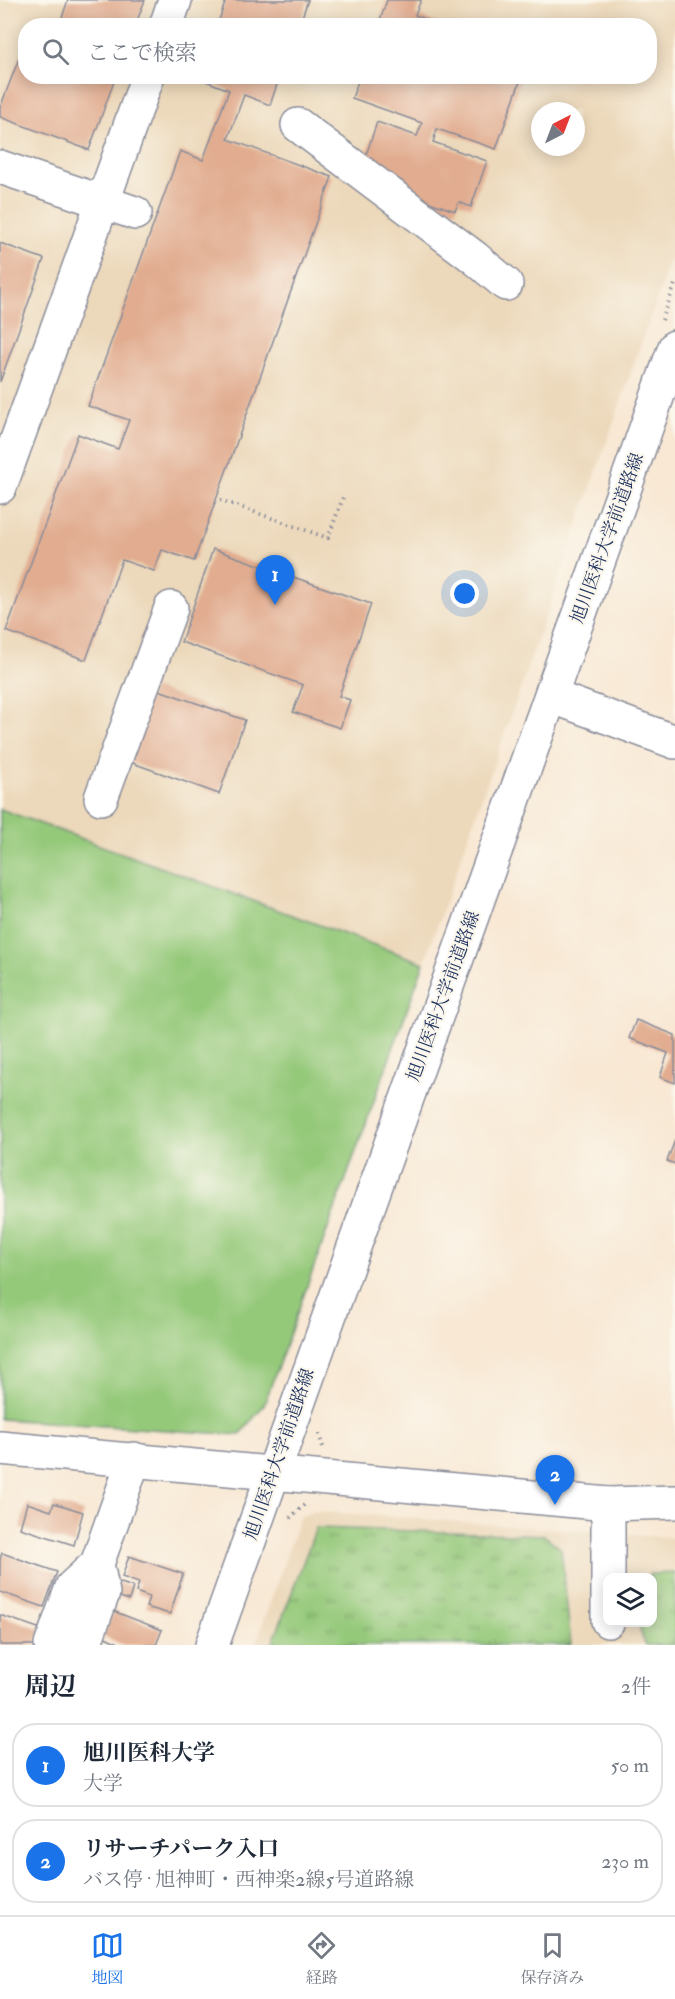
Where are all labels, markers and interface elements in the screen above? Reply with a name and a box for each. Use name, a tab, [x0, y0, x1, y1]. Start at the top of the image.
search box	[18, 18, 657, 84]
icon: search	[39, 35, 72, 68]
text: ここで検索	[87, 39, 197, 67]
north arrow	[531, 102, 585, 156]
street label: 旭川医科大学前道路線	[566, 450, 649, 627]
pin: 1	[256, 556, 294, 605]
your location	[450, 579, 479, 608]
street label: 旭川医科大学前道路線	[402, 908, 485, 1085]
street label: 旭川医科大学前道路線	[239, 1365, 320, 1543]
pin: 2	[536, 1456, 574, 1505]
map controls	[603, 1573, 657, 1627]
button: layers	[603, 1573, 657, 1627]
text: 周辺	[24, 1671, 76, 1703]
text: 2件	[621, 1674, 651, 1699]
text: 旭川医科大学	[83, 1739, 215, 1767]
text: 1	[42, 1753, 49, 1778]
text: 50 m	[610, 1753, 649, 1778]
text: 大学	[83, 1771, 123, 1796]
text: リサーチパーク入口	[83, 1835, 279, 1863]
text: 2	[40, 1849, 51, 1874]
text: 230 m	[601, 1849, 649, 1874]
text: バス停 · 旭神町・西神楽2線5号道路線	[83, 1867, 414, 1892]
tab: 地図	[91, 1929, 124, 1988]
tab: 経路	[305, 1929, 338, 1988]
tab: 保存済み	[520, 1929, 584, 1988]

